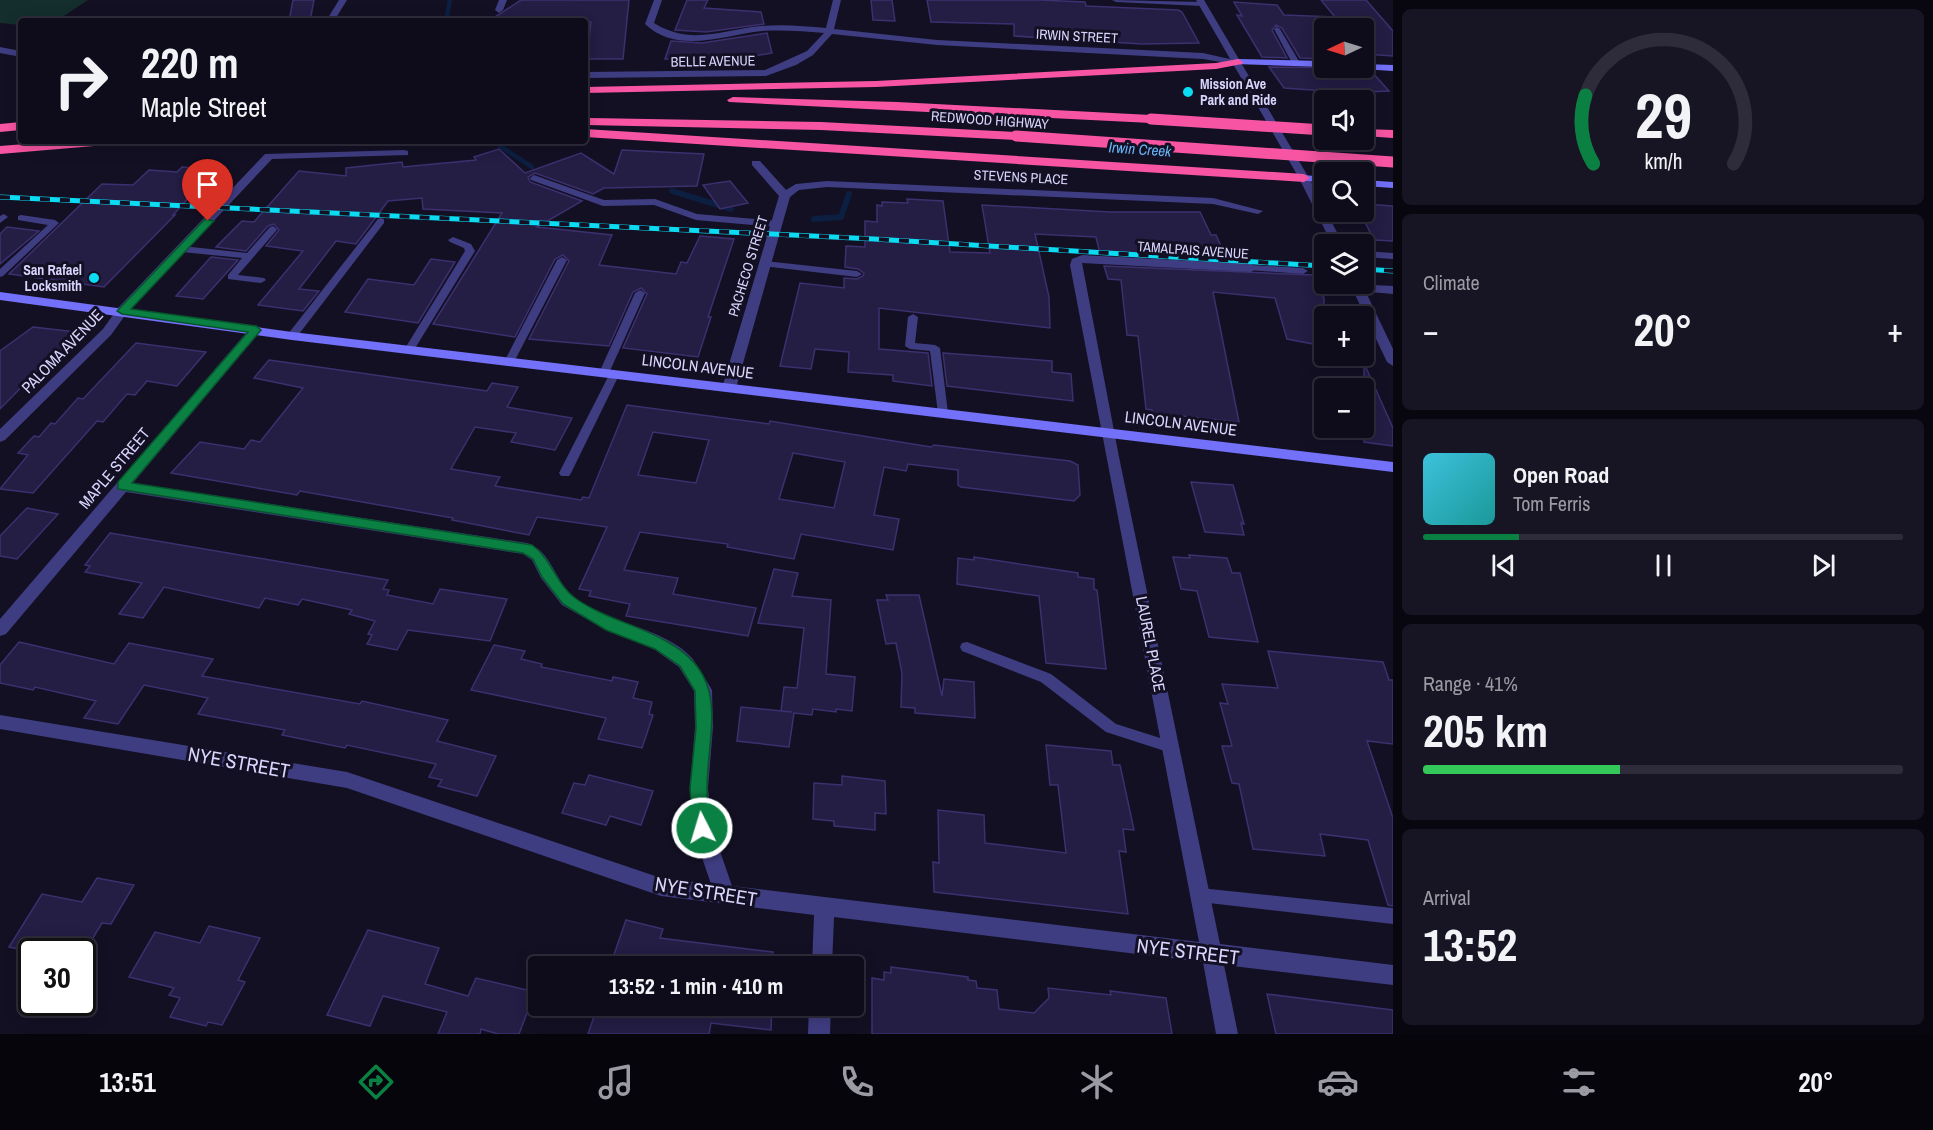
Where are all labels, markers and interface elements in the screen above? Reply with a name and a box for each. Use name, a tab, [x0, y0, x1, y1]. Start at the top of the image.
north arrow	[1314, 18, 1374, 78]
map controls	[1314, 18, 1374, 438]
street label: IRWIN STREET	[1036, 25, 1118, 47]
text: 220 m	[141, 35, 239, 91]
icon: right	[42, 42, 120, 120]
street label: BELLE AVENUE	[671, 51, 755, 71]
text: 29	[1635, 73, 1691, 157]
place label: Mission Ave Park and Ride	[1200, 75, 1277, 109]
marker: Mission Ave Park and Ride	[1181, 85, 1195, 99]
text: Maple Street	[141, 89, 267, 125]
button: sound	[1314, 90, 1374, 150]
street label: REDWOOD HIGHWAY	[931, 107, 1050, 133]
water label: Irwin Creek	[1108, 136, 1173, 162]
text: km/h	[1644, 147, 1682, 176]
pin	[182, 159, 233, 221]
button: search	[1314, 162, 1374, 222]
street label: STEVENS PLACE	[973, 166, 1069, 188]
icon: arrive	[191, 168, 224, 201]
street label: PACHECO STREET	[724, 213, 772, 319]
button: layers	[1314, 234, 1374, 294]
street label: TAMALPAIS AVENUE	[1137, 237, 1249, 263]
place label: San Rafael Locksmith	[23, 261, 82, 295]
text: Climate	[1423, 269, 1480, 296]
marker: San Rafael Locksmith	[87, 271, 101, 285]
text: 20°	[1633, 299, 1693, 360]
street label: PALOMA AVENUE	[16, 304, 108, 398]
button: +	[1314, 306, 1374, 366]
text: −	[1423, 308, 1439, 352]
text: +	[1887, 308, 1903, 352]
street label: LINCOLN AVENUE	[641, 348, 755, 384]
button: −	[1314, 378, 1374, 438]
street label: LINCOLN AVENUE	[1124, 405, 1238, 441]
street label: MAPLE STREET	[73, 423, 155, 513]
text: Open Road	[1513, 460, 1609, 490]
text: Tom Ferris	[1513, 490, 1591, 517]
icon: previous	[1487, 549, 1520, 582]
icon: pause	[1647, 549, 1680, 582]
icon: next	[1807, 549, 1840, 582]
street label: LAUREL PLACE	[1131, 594, 1171, 694]
text: Range · 41%	[1423, 670, 1518, 697]
text: 205 km	[1423, 700, 1548, 761]
street label: NYE STREET	[186, 740, 292, 784]
position arrow	[670, 796, 734, 860]
street label: NYE STREET	[653, 870, 759, 912]
text: Arrival	[1423, 884, 1470, 911]
text: 13:52	[1423, 914, 1517, 975]
street label: NYE STREET	[1135, 931, 1241, 971]
speed limit sign: 30	[18, 938, 96, 1016]
text: 13:52 · 1 min · 410 m	[609, 971, 783, 1001]
icon: directions	[355, 1061, 397, 1103]
icon: music	[595, 1061, 637, 1103]
icon: phone	[836, 1061, 878, 1103]
icon: climate	[1076, 1061, 1118, 1103]
icon: car	[1317, 1061, 1359, 1103]
icon: filters	[1558, 1061, 1600, 1103]
text: 13:51	[99, 1064, 156, 1100]
text: 20°	[1798, 1064, 1834, 1100]

